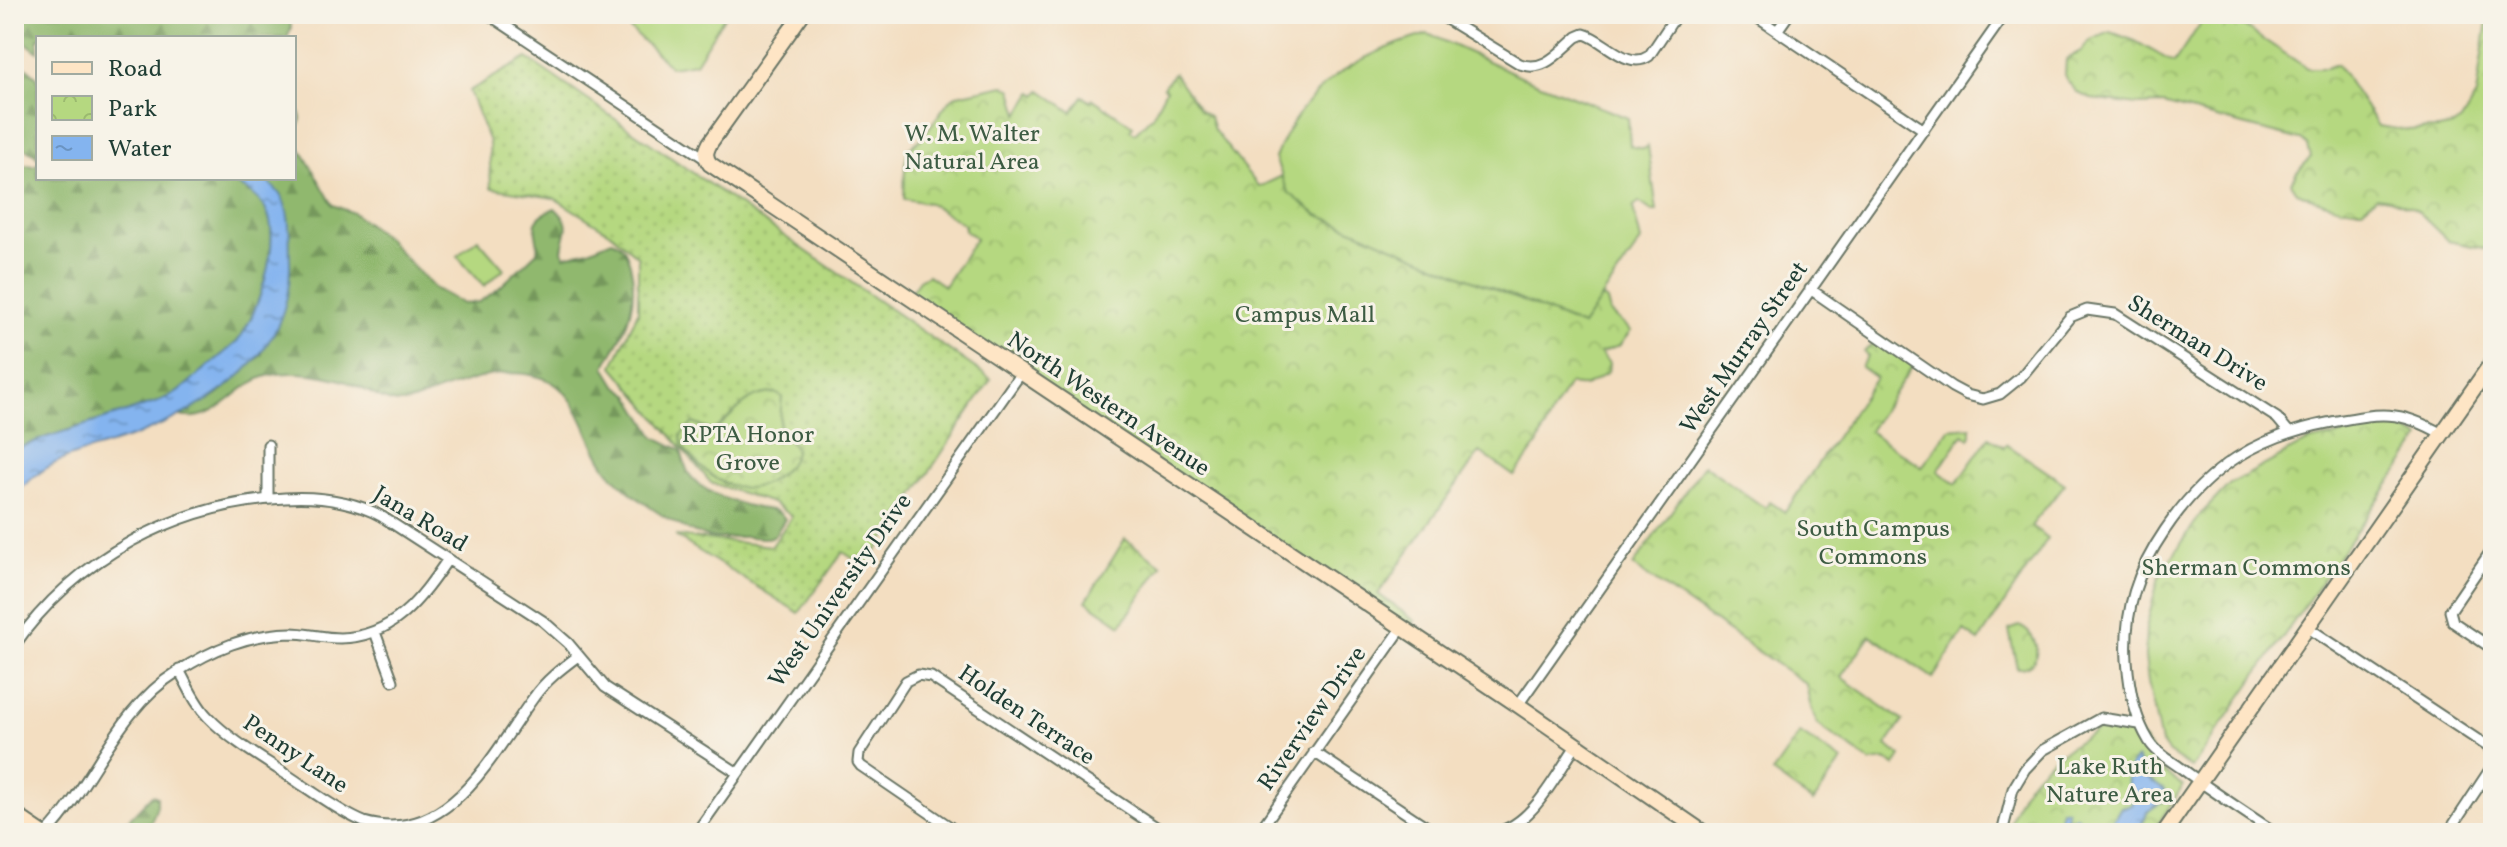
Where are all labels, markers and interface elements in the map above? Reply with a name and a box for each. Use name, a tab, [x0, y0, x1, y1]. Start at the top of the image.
legend	[36, 36, 296, 180]
text: Road	[108, 53, 162, 87]
text: Park	[108, 93, 157, 127]
park label: W. M. Walter Natural Area	[904, 118, 1040, 180]
text: Water	[108, 133, 172, 167]
street label: West Murray Street	[1673, 255, 1817, 441]
street label: Sherman Drive	[2120, 287, 2274, 401]
park label: Campus Mall	[1235, 299, 1375, 333]
street label: North Western Avenue	[1000, 324, 1216, 486]
park label: RPTA Honor Grove	[682, 419, 814, 481]
street label: Jana Road	[366, 478, 474, 562]
street label: West University Drive	[761, 487, 921, 695]
park label: South Campus Commons	[1796, 513, 1950, 575]
park label: Sherman Commons	[2141, 552, 2351, 586]
street label: Riverview Drive	[1250, 640, 1376, 798]
street label: Holden Terrace	[951, 657, 1101, 775]
street label: Penny Lane	[235, 707, 355, 803]
park label: Lake Ruth Nature Area	[2046, 751, 2174, 813]

